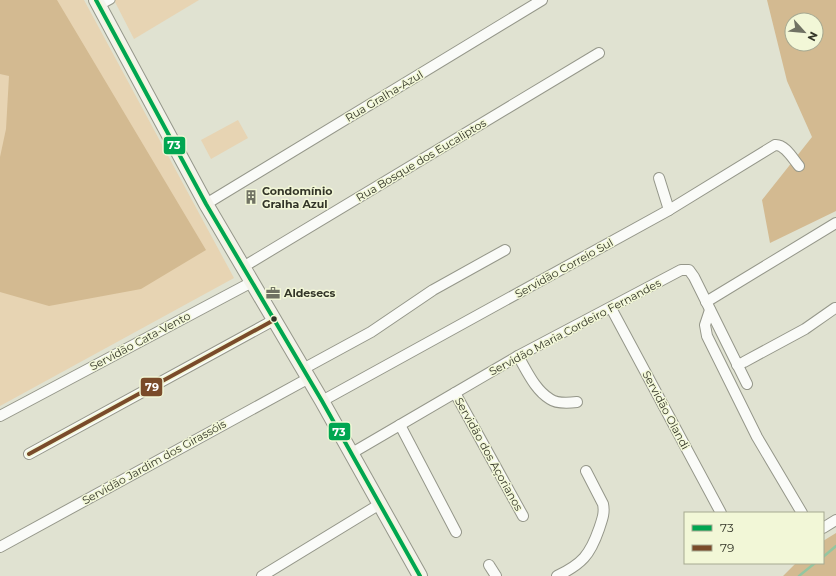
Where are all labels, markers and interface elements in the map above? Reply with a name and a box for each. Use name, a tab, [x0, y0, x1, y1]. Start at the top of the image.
north arrow	[784, 12, 824, 52]
text: N	[805, 29, 821, 44]
street label: Rua Gralha-Azul	[342, 67, 426, 125]
street label: Rua Bosque dos Eucaliptos	[353, 115, 489, 205]
line badge: 73	[163, 136, 186, 155]
text: 73	[167, 138, 181, 152]
place label: Condomínio Gralha Azul	[262, 184, 332, 211]
building icon: Condomínio Gralha Azul	[243, 189, 259, 205]
street label: Servidão Correio Sul	[512, 235, 616, 301]
street label: Servidão Maria Cordeiro Fernandes	[487, 275, 664, 378]
office icon: Aldesecs	[265, 285, 281, 301]
place label: Aldesecs	[283, 286, 336, 300]
street label: Servidão Cata-Vento	[87, 309, 193, 373]
unlabelled marker	[269, 314, 279, 324]
street label: Servidão Olandi	[639, 368, 693, 452]
line badge: 79	[140, 377, 163, 397]
text: 79	[145, 380, 159, 394]
street label: Servidão dos Açorianos	[452, 395, 526, 514]
street label: Servidão Jardim dos Girassóis	[80, 416, 229, 507]
line badge: 73	[328, 422, 351, 441]
text: 73	[332, 425, 346, 439]
legend	[684, 512, 824, 564]
text: 73	[720, 520, 734, 535]
text: 79	[720, 540, 734, 555]

